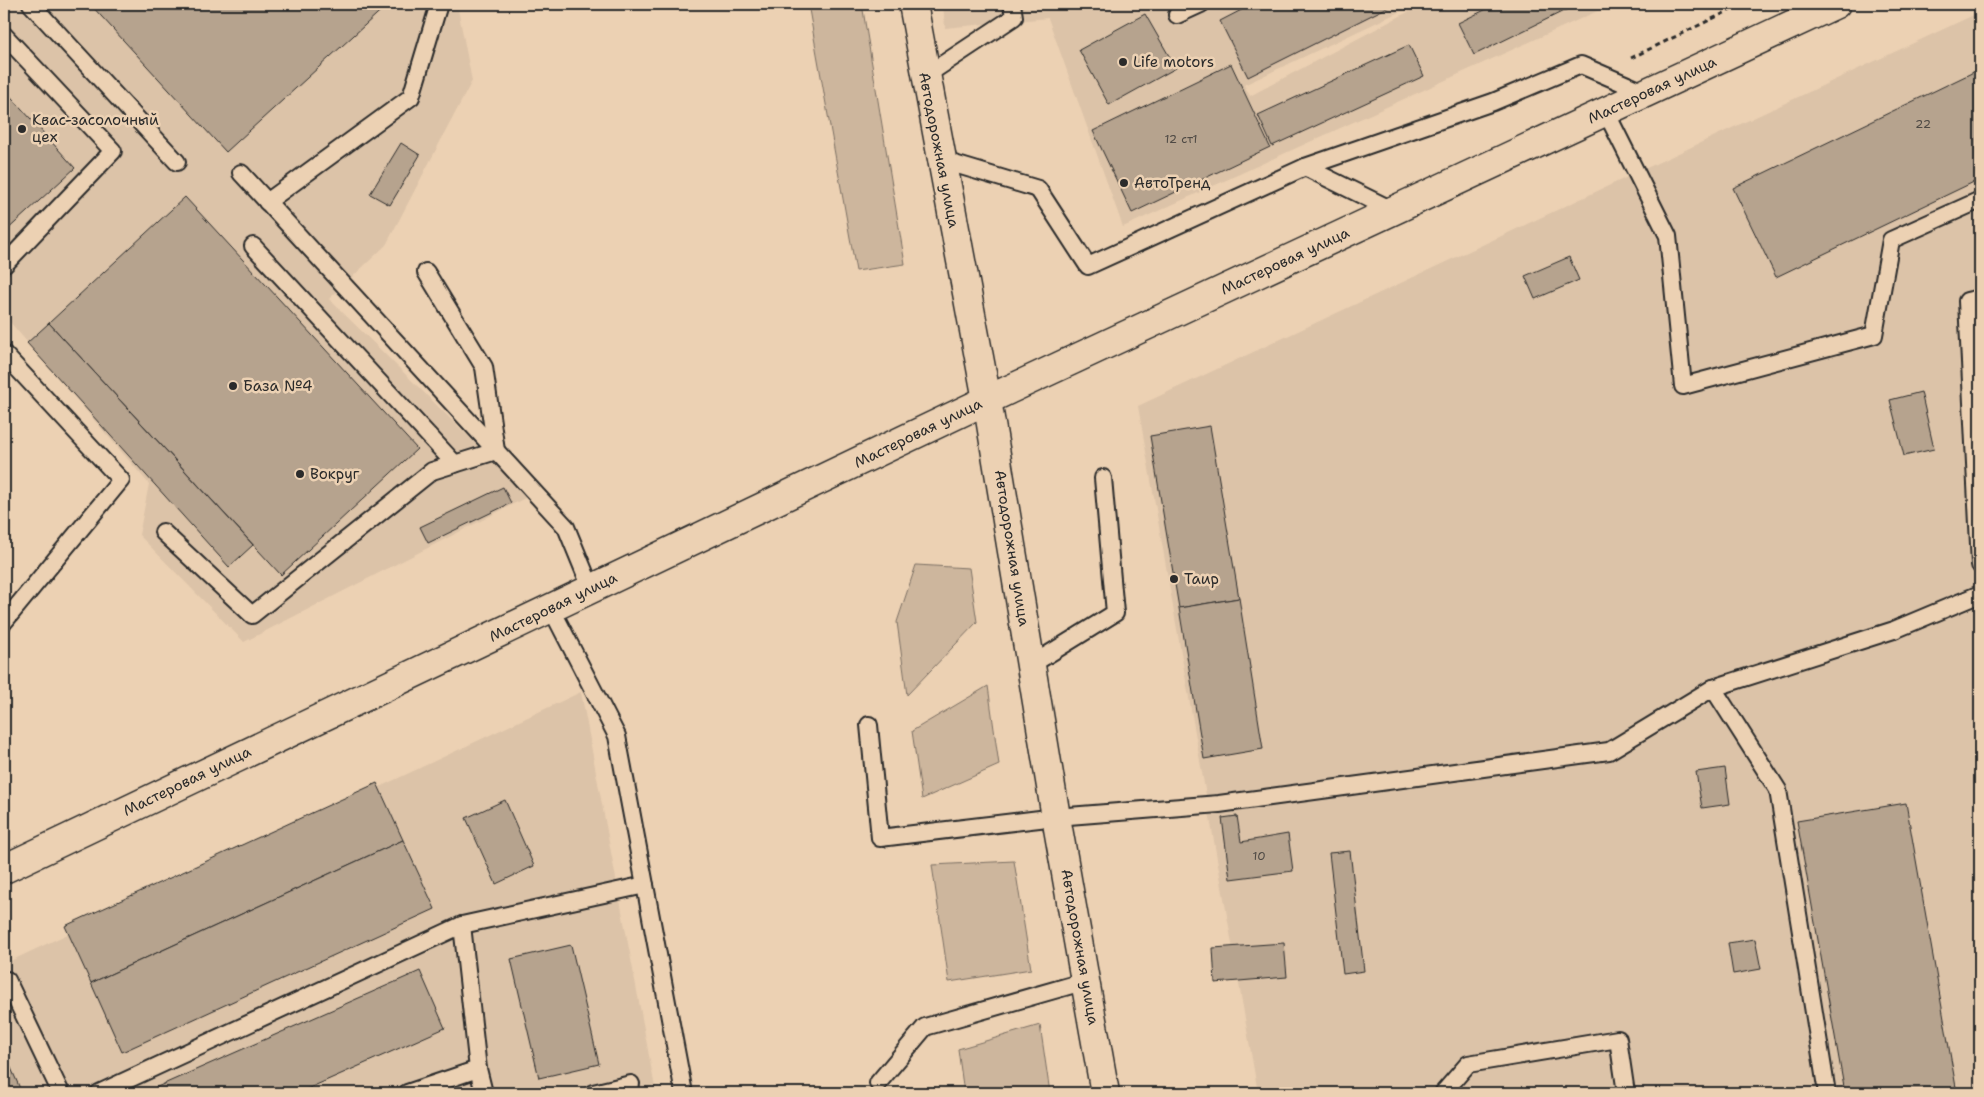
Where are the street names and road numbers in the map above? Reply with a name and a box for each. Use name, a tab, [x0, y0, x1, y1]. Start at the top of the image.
street label: Мастеровая улица	[1584, 51, 1720, 129]
street label: Автодорожная улица	[914, 70, 964, 230]
street label: Мастеровая улица	[1217, 222, 1353, 300]
street label: Мастеровая улица	[851, 393, 986, 473]
street label: Автодорожная улица	[990, 468, 1034, 628]
street label: Мастеровая улица	[486, 567, 621, 647]
street label: Мастеровая улица	[120, 741, 255, 821]
street label: Автодорожная улица	[1056, 867, 1104, 1027]

